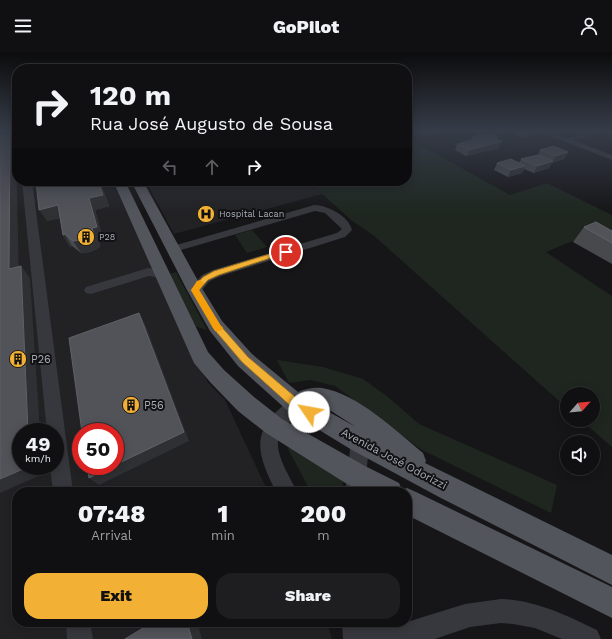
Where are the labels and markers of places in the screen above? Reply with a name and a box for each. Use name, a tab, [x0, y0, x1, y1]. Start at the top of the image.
hospital icon: Hospital Lacan	[196, 204, 216, 224]
place label: Hospital Lacan	[219, 209, 284, 219]
building icon: P28	[76, 227, 96, 247]
place label: P28	[99, 232, 115, 242]
pin	[269, 235, 303, 269]
building icon: P26	[8, 349, 28, 369]
place label: P26	[31, 353, 51, 366]
building icon: P56	[121, 395, 141, 415]
place label: P56	[144, 399, 164, 412]

